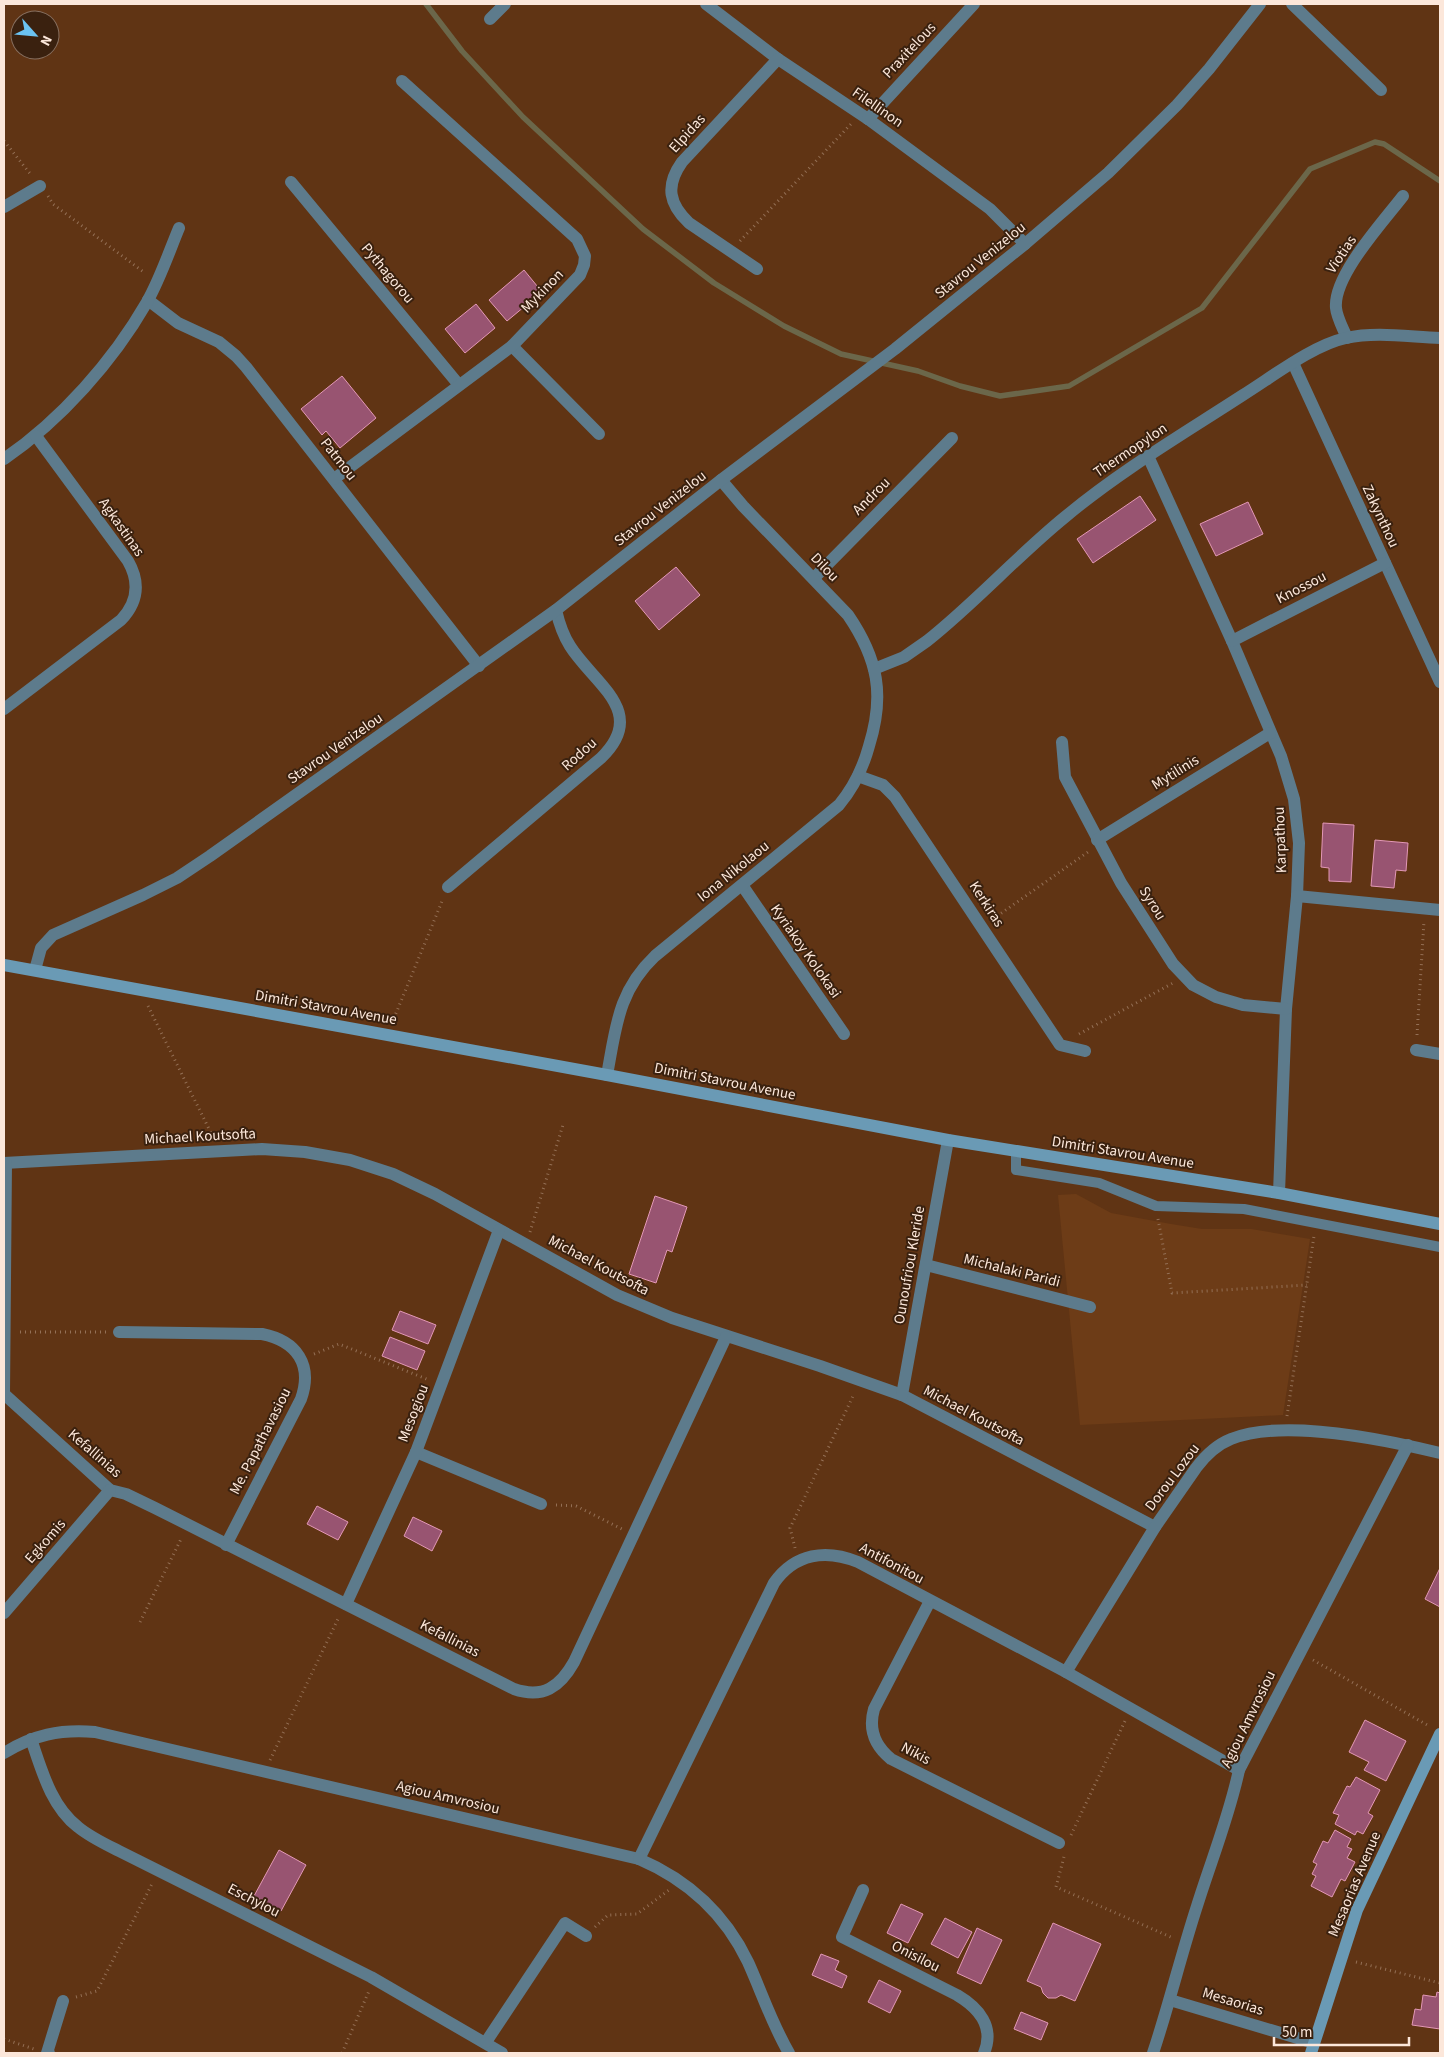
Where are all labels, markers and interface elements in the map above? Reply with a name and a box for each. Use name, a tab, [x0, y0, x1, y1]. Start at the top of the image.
north arrow	[10, 10, 60, 60]
street label: Praxitelous	[878, 18, 941, 83]
text: N	[35, 32, 57, 49]
street label: Filellinon	[848, 82, 908, 133]
street label: Elpidas	[664, 109, 711, 157]
street label: Stavrou Venizelou	[930, 217, 1030, 304]
street label: Viotias	[1321, 231, 1362, 278]
street label: Pythagorou	[356, 239, 419, 308]
street label: Mykinon	[516, 265, 569, 318]
street label: Thermopylon	[1089, 418, 1171, 483]
street label: Patmou	[315, 434, 362, 485]
street label: Stavrou Venizelou	[610, 466, 711, 551]
street label: Androu	[848, 473, 895, 520]
street label: Zakynthou	[1357, 481, 1404, 551]
street label: Agkastinas	[94, 494, 150, 561]
street label: Dilou	[806, 548, 844, 587]
street label: Knossou	[1272, 566, 1330, 609]
street label: Stavrou Venizelou	[283, 708, 387, 789]
street label: Rodou	[557, 733, 602, 776]
street label: Mytilinis	[1147, 750, 1203, 795]
street label: Karpathou	[1269, 806, 1292, 874]
street label: Iona Nikolaou	[693, 836, 774, 907]
street label: Kerkiras	[964, 877, 1009, 931]
street label: Syrou	[1134, 882, 1171, 924]
street label: Kyriakoy Kolokasi	[765, 900, 846, 1003]
street label: Dimitri Stavrou Avenue	[253, 985, 398, 1030]
street label: Dimitri Stavrou Avenue	[652, 1057, 797, 1105]
street label: Michael Koutsofta	[144, 1123, 256, 1150]
street label: Dimitri Stavrou Avenue	[1050, 1131, 1195, 1174]
street label: Ounoufriou Kleride	[889, 1204, 930, 1326]
street label: Michael Koutsofta	[545, 1230, 653, 1301]
street label: Michalaki Paridi	[961, 1248, 1062, 1293]
street label: Michael Koutsofta	[920, 1380, 1028, 1451]
street label: Mesogiou	[393, 1381, 434, 1445]
street label: Me. Papathavasiou	[224, 1384, 296, 1498]
street label: Kefallinias	[63, 1424, 126, 1483]
street label: Dorou Lozou	[1140, 1439, 1205, 1515]
street label: Egkomis	[20, 1514, 71, 1568]
street label: Antifonitou	[856, 1538, 928, 1589]
street label: Kefallinias	[416, 1614, 483, 1662]
street label: Agiou Amvrosiou	[1216, 1667, 1281, 1771]
street label: Nikis	[897, 1737, 934, 1770]
street label: Agiou Amvrosiou	[394, 1775, 502, 1820]
street label: Mesaorias Avenue	[1323, 1828, 1386, 1940]
street label: Eschylou	[224, 1878, 284, 1923]
street label: Onisilou	[888, 1935, 944, 1978]
street label: Mesaorias	[1200, 1982, 1266, 2021]
scale bar	[1274, 2014, 1409, 2046]
text: 50 m	[1282, 2022, 1312, 2043]

